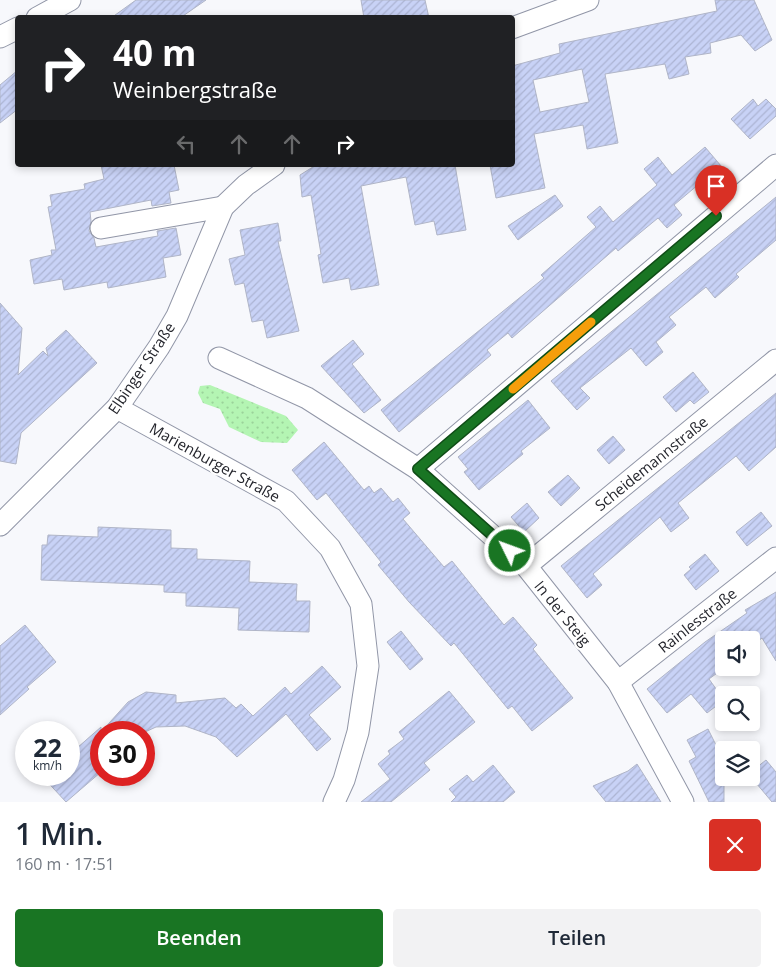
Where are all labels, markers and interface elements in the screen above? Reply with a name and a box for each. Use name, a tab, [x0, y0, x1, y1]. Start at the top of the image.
text: 40 m	[113, 29, 196, 76]
icon: right	[30, 35, 95, 100]
text: Weinbergstraße	[113, 74, 277, 104]
icon: left	[172, 130, 200, 158]
icon: ahead	[225, 130, 253, 158]
icon: ahead	[278, 130, 306, 158]
icon: right	[331, 130, 359, 158]
pin	[695, 165, 737, 216]
icon: arrive	[702, 172, 730, 200]
street label: Elbinger Straße	[103, 318, 179, 418]
street label: Scheidemannstraße	[590, 411, 712, 515]
street label: Marienburger Straße	[146, 418, 284, 506]
position arrow	[483, 524, 535, 576]
street label: In der Steig	[530, 576, 596, 650]
street label: Rainlesstraße	[654, 583, 740, 657]
map controls	[715, 631, 760, 786]
button: sound	[715, 631, 760, 676]
button: search	[715, 686, 760, 731]
speed limit sign: 30	[90, 721, 155, 786]
text: 22	[33, 730, 62, 764]
button: layers	[715, 741, 760, 786]
text: km/h	[33, 757, 62, 774]
text: 1 Min.	[15, 813, 103, 854]
button: close	[709, 819, 761, 871]
text: 160 m · 17:51	[15, 853, 115, 875]
button: Beenden	[15, 909, 383, 967]
button: Teilen	[393, 909, 761, 967]

